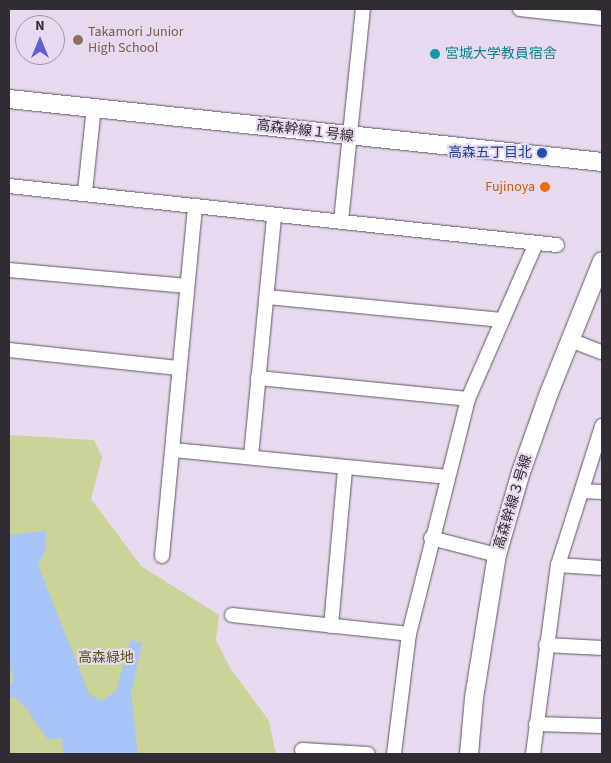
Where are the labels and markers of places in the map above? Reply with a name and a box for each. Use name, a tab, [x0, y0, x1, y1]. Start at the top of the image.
place label: Takamori Junior High School	[88, 24, 184, 56]
marker: Takamori Junior High School	[72, 34, 84, 46]
place label: 宮城大学教員宿舎	[445, 46, 557, 62]
marker: 宮城大学教員宿舎	[429, 48, 441, 60]
place label: 高森五丁目北	[448, 145, 532, 161]
marker: 高森五丁目北	[536, 147, 548, 159]
place label: Fujinoya	[485, 179, 535, 195]
marker: Fujinoya	[539, 181, 551, 193]

